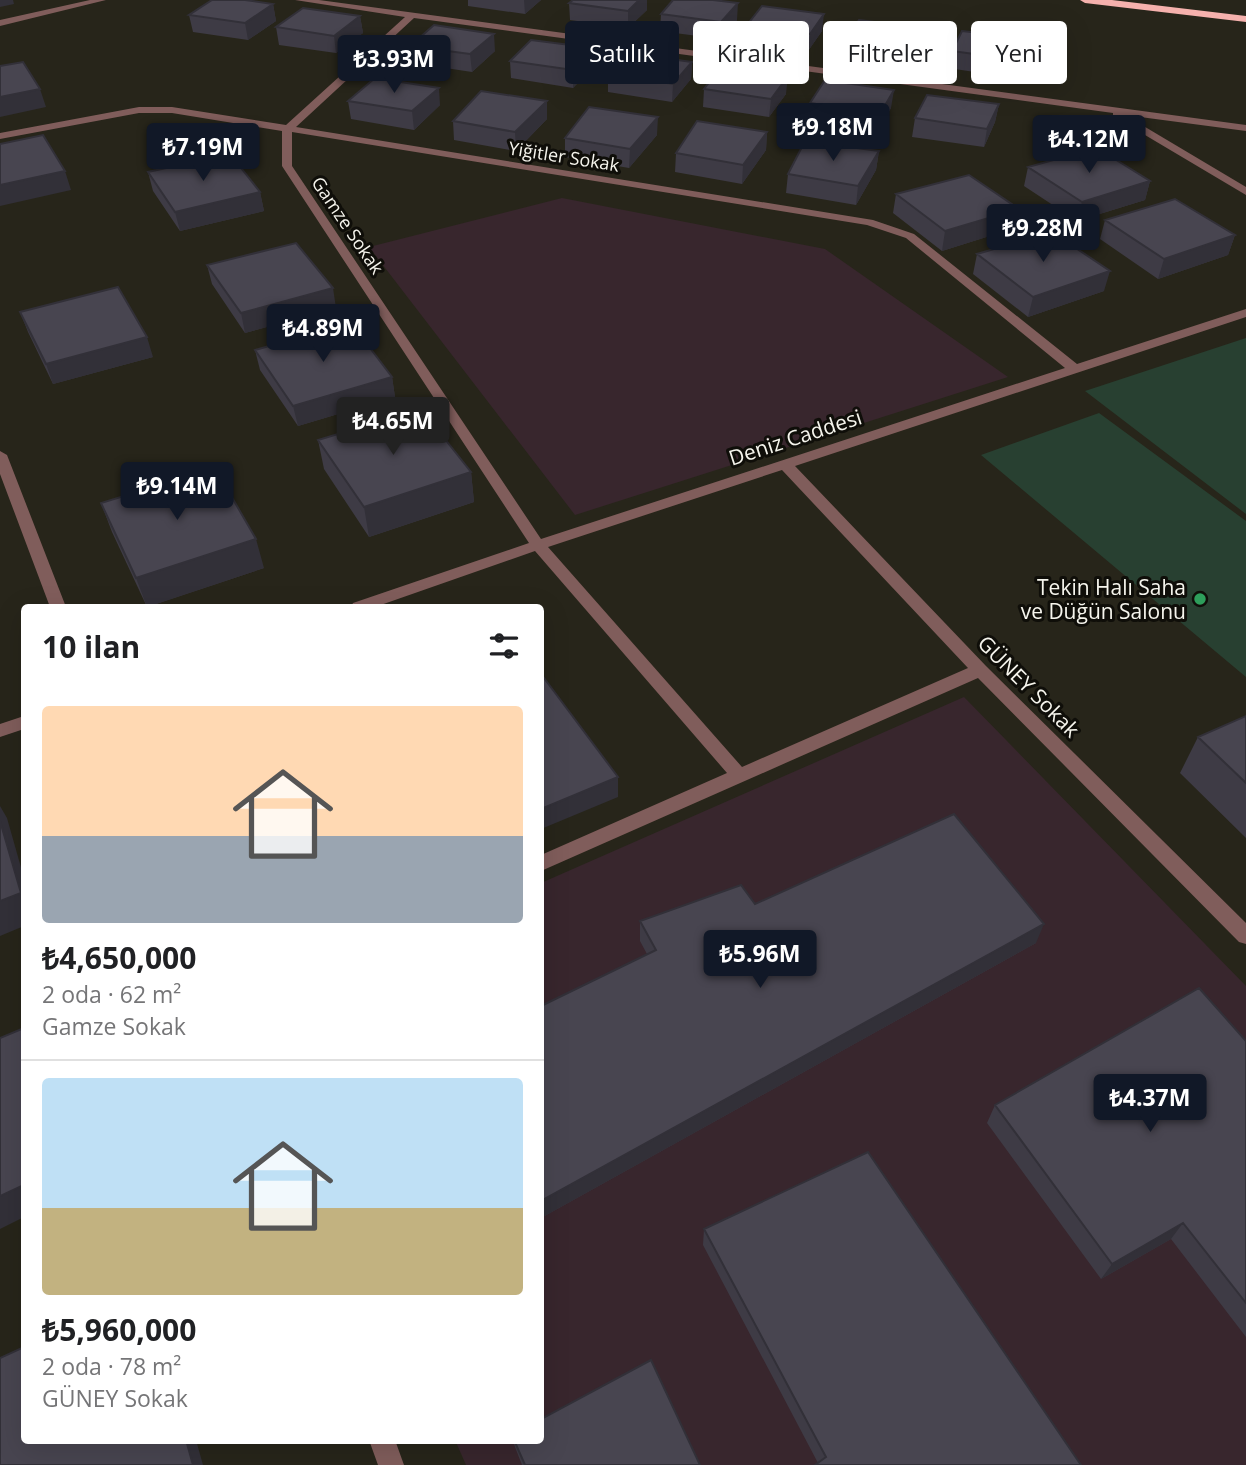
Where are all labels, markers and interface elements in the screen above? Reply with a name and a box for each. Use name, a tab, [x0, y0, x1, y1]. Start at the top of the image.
chip: Satılık	[565, 21, 679, 84]
chip: Kiralık	[693, 21, 809, 84]
chip: Filtreler	[823, 21, 957, 84]
chip: Yeni	[971, 21, 1067, 84]
pin: ₺3.93M	[337, 36, 451, 95]
text: ₺3.93M	[354, 42, 434, 74]
pin: ₺9.18M	[776, 104, 890, 163]
text: ₺9.18M	[793, 110, 873, 142]
pin: ₺4.12M	[1032, 116, 1146, 175]
text: ₺4.12M	[1049, 122, 1129, 154]
pin: ₺7.19M	[146, 124, 260, 183]
text: ₺7.19M	[163, 130, 243, 162]
street label: Yiğitler Sokak	[507, 135, 622, 177]
street label: Gamze Sokak	[307, 172, 390, 279]
pin: ₺9.28M	[986, 204, 1100, 264]
text: ₺9.28M	[1003, 211, 1083, 243]
pin: ₺4.89M	[266, 304, 380, 364]
text: ₺4.89M	[283, 311, 363, 343]
pin: ₺4.65M	[336, 398, 450, 457]
street label: Deniz Caddesi	[725, 402, 865, 472]
text: ₺4.65M	[353, 404, 433, 436]
pin: ₺9.14M	[120, 462, 234, 522]
text: ₺9.14M	[137, 469, 217, 501]
place label: Tekin Halı Saha ve Düğün Salonu	[1021, 573, 1186, 625]
marker: Tekin Halı Saha ve Düğün Salonu	[1192, 591, 1208, 607]
text: 10 ilan	[42, 626, 140, 667]
icon: filters	[485, 627, 523, 665]
street label: GÜNEY Sokak	[972, 629, 1086, 743]
icon: home	[220, 751, 346, 877]
pin: ₺5.96M	[703, 930, 817, 990]
text: ₺4,650,000	[42, 937, 196, 978]
text: ₺5.96M	[720, 937, 800, 969]
text: 2 oda · 62 m²	[42, 978, 181, 1010]
text: Gamze Sokak	[42, 1010, 186, 1042]
pin: ₺4.37M	[1093, 1074, 1207, 1134]
text: ₺4.37M	[1110, 1081, 1190, 1113]
icon: home	[220, 1123, 346, 1249]
text: ₺5,960,000	[42, 1309, 196, 1350]
text: 2 oda · 78 m²	[42, 1350, 181, 1382]
text: GÜNEY Sokak	[42, 1382, 188, 1414]

